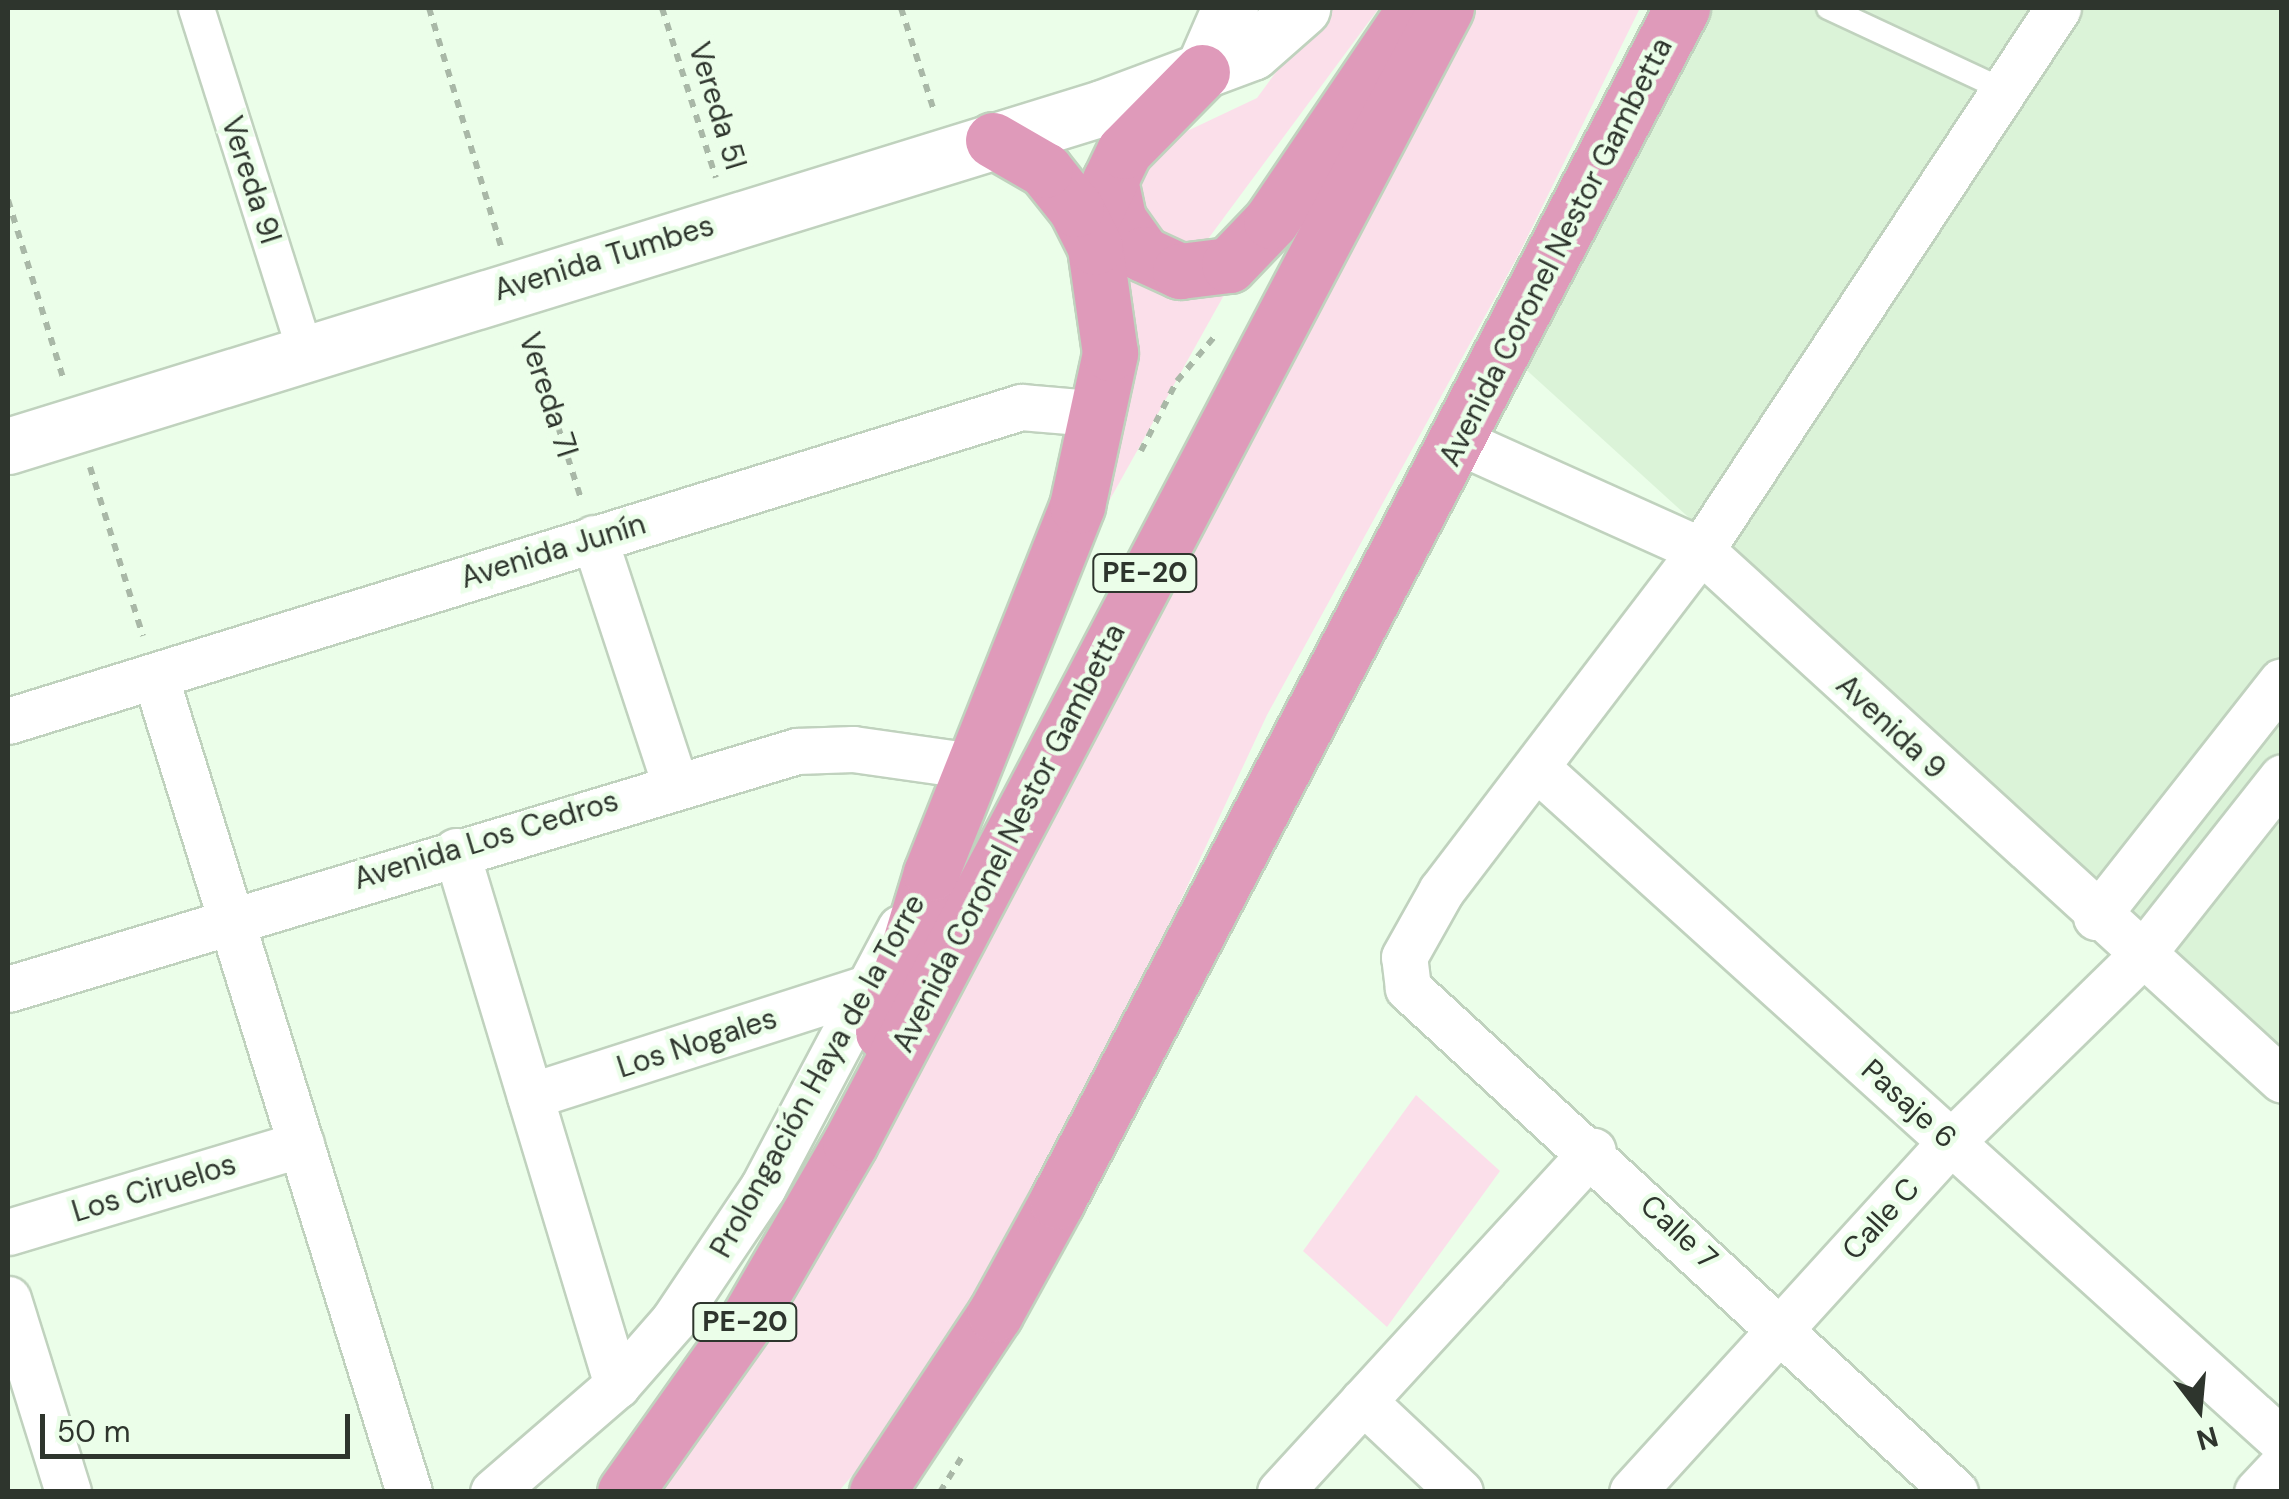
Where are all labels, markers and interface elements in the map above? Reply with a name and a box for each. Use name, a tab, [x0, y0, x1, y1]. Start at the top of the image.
street label: Avenida Coronel Nestor Gambetta	[1432, 32, 1680, 472]
street label: Vereda 5I	[681, 38, 753, 174]
street label: Vereda 9I	[214, 112, 288, 248]
street label: Avenida Tumbes	[490, 207, 718, 309]
street label: Vereda 7I	[511, 328, 585, 462]
street label: Avenida Junín	[456, 506, 650, 596]
road number: PE-20	[1090, 550, 1200, 596]
street label: Avenida Coronel Nestor Gambetta	[885, 618, 1133, 1058]
street label: Avenida 9	[1829, 667, 1953, 787]
street label: Avenida Los Cedros	[349, 783, 623, 897]
street label: Prolongación Haya de la Torre	[703, 888, 933, 1264]
street label: Los Nogales	[613, 1000, 781, 1086]
street label: Pasaje 6	[1854, 1052, 1964, 1156]
street label: Los Ciruelos	[68, 1146, 240, 1230]
street label: Calle C	[1835, 1171, 1927, 1267]
street label: Calle 7	[1633, 1187, 1725, 1277]
road number: PE-20	[690, 1299, 800, 1345]
north arrow	[2149, 1359, 2249, 1459]
scale bar	[45, 1394, 355, 1456]
text: 50 m	[57, 1412, 131, 1451]
text: N	[2192, 1418, 2222, 1459]

